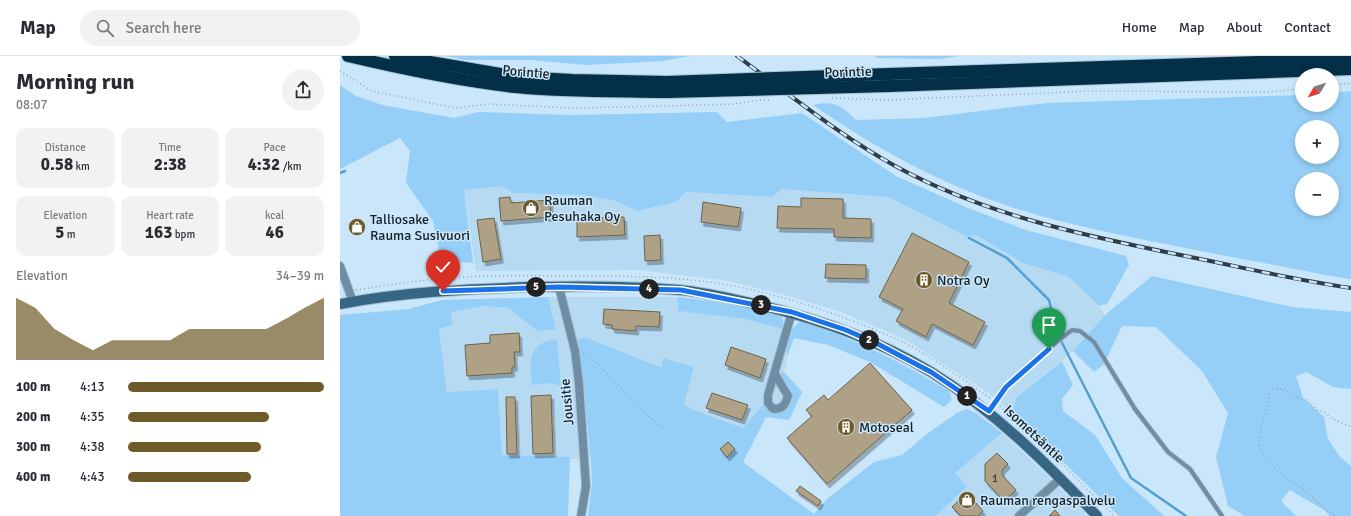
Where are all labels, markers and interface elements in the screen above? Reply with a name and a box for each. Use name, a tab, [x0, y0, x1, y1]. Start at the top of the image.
search box	[80, 10, 360, 46]
text: Map	[20, 16, 56, 40]
icon: search	[94, 17, 116, 39]
text: Search here	[126, 19, 201, 37]
text: Home	[1122, 19, 1157, 36]
text: Map	[1179, 19, 1204, 36]
text: About	[1226, 19, 1262, 36]
text: Contact	[1284, 19, 1331, 36]
street label: Porintie	[502, 61, 550, 83]
street label: Porintie	[824, 63, 872, 81]
text: Morning run	[16, 68, 135, 95]
north arrow	[1295, 68, 1339, 112]
map controls	[1295, 68, 1339, 216]
button: share	[282, 69, 324, 111]
text: 08:07	[16, 97, 48, 113]
button: +	[1295, 120, 1339, 164]
text: Distance	[45, 141, 86, 154]
text: Time	[159, 141, 181, 154]
text: Pace	[264, 141, 286, 154]
text: 0.58	[41, 154, 73, 175]
text: 2:38	[154, 154, 186, 175]
text: 4:32	[248, 154, 280, 175]
text: km	[73, 160, 90, 173]
text: /km	[280, 160, 302, 173]
button: −	[1295, 172, 1339, 216]
place label: Rauman Pesuhaka Oy	[544, 192, 621, 225]
shop icon: Rauman Pesuhaka Oy	[521, 198, 541, 218]
text: Elevation	[43, 209, 87, 222]
text: Heart rate	[146, 209, 194, 222]
text: kcal	[265, 209, 284, 222]
place label: Talliosake Rauma Susivuori	[370, 211, 470, 244]
shop icon: Talliosake Rauma Susivuori	[347, 217, 367, 237]
text: 5	[55, 222, 64, 243]
text: 163	[145, 222, 172, 243]
text: 46	[265, 222, 284, 243]
text: m	[64, 228, 76, 241]
text: bpm	[172, 228, 195, 241]
pin	[426, 250, 460, 291]
icon: check	[432, 256, 454, 278]
text: Elevation	[16, 268, 68, 284]
text: 34–39 m	[276, 268, 324, 284]
building icon: Notra Oy	[914, 270, 934, 290]
place label: Notra Oy	[937, 272, 990, 289]
pin: 5	[526, 277, 546, 297]
pin: 4	[639, 279, 659, 299]
text: 5	[533, 280, 539, 293]
text: 4	[646, 282, 652, 295]
pin: 3	[751, 295, 771, 315]
text: 3	[758, 298, 764, 311]
pin	[1032, 308, 1066, 349]
icon: arrive	[1038, 314, 1060, 336]
pin: 2	[859, 330, 879, 350]
text: 2	[866, 333, 872, 346]
street label: Jousitie	[556, 378, 578, 426]
text: 100 m	[16, 379, 50, 395]
text: 4:13	[80, 379, 105, 395]
pin: 1	[957, 386, 977, 406]
text: 1	[964, 389, 970, 402]
street label: Isometsäntie	[1000, 401, 1068, 467]
text: 200 m	[16, 409, 50, 425]
text: 4:35	[80, 409, 105, 425]
building icon: Motoseal	[836, 417, 856, 437]
place label: Motoseal	[859, 419, 914, 436]
text: 300 m	[16, 439, 50, 455]
text: 4:38	[80, 439, 105, 455]
text: 400 m	[16, 469, 50, 485]
text: 4:43	[80, 469, 105, 485]
house number: 1	[992, 471, 998, 486]
shop icon: Rauman rengaspalvelu	[957, 490, 977, 510]
place label: Rauman rengaspalvelu	[980, 492, 1115, 509]

